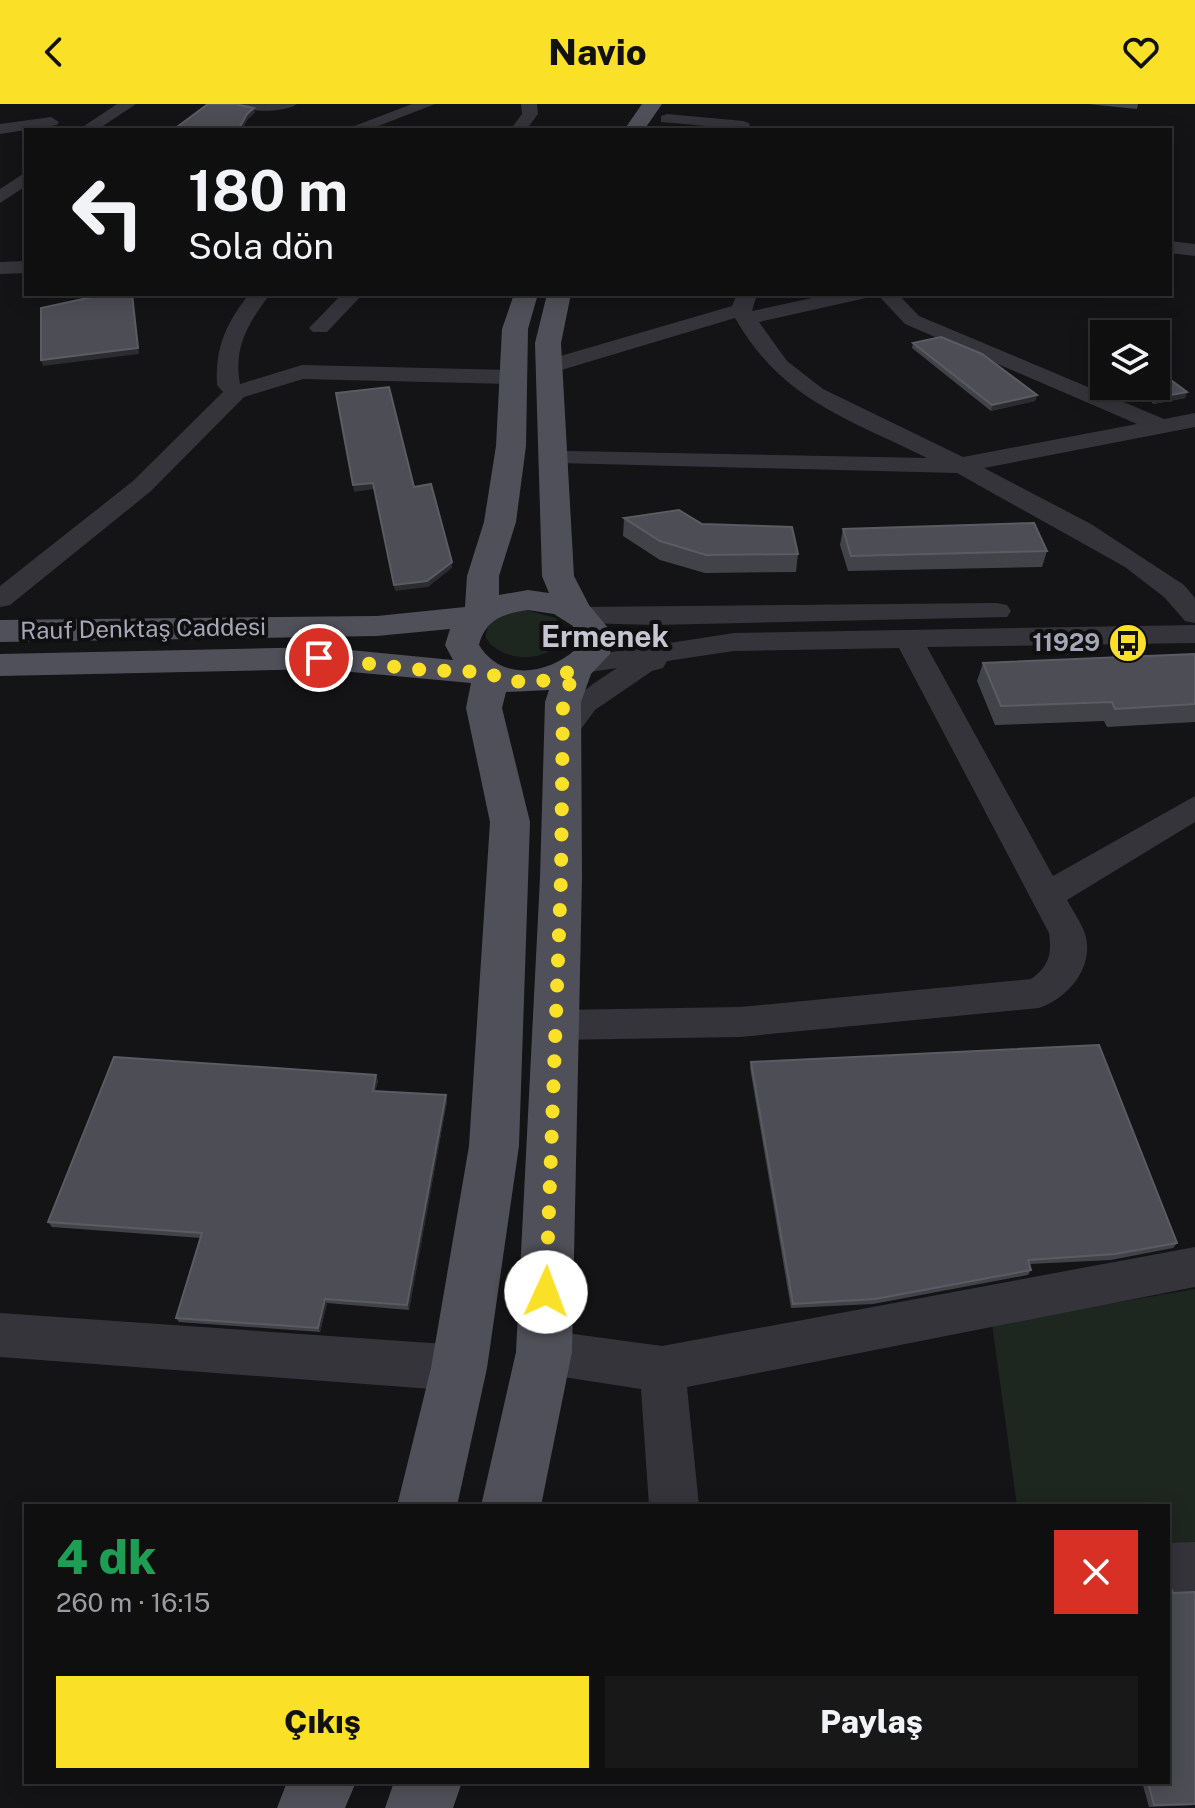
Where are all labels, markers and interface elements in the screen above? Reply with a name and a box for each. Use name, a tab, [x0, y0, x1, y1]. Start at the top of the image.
icon: back	[32, 30, 76, 74]
icon: heart	[1119, 30, 1163, 74]
text: Navio	[548, 31, 647, 73]
text: 180 m	[188, 158, 348, 224]
icon: left	[56, 160, 160, 264]
text: Sola dön	[188, 225, 334, 267]
map controls	[1090, 320, 1170, 400]
button: layers	[1090, 320, 1170, 400]
street label: Rauf Denktaş Caddesi	[20, 612, 266, 644]
district label: Ermenek	[541, 618, 669, 654]
bus stop icon: 11929	[1107, 622, 1149, 664]
pin	[285, 624, 353, 692]
place label: 11929	[1033, 628, 1100, 656]
icon: arrive	[297, 636, 341, 680]
position arrow	[504, 1250, 588, 1334]
text: 4 dk	[56, 1528, 156, 1585]
button: close	[1054, 1530, 1138, 1614]
text: 260 m · 16:15	[56, 1587, 211, 1618]
button: Çıkış	[56, 1676, 589, 1768]
button: Paylaş	[605, 1676, 1138, 1768]

